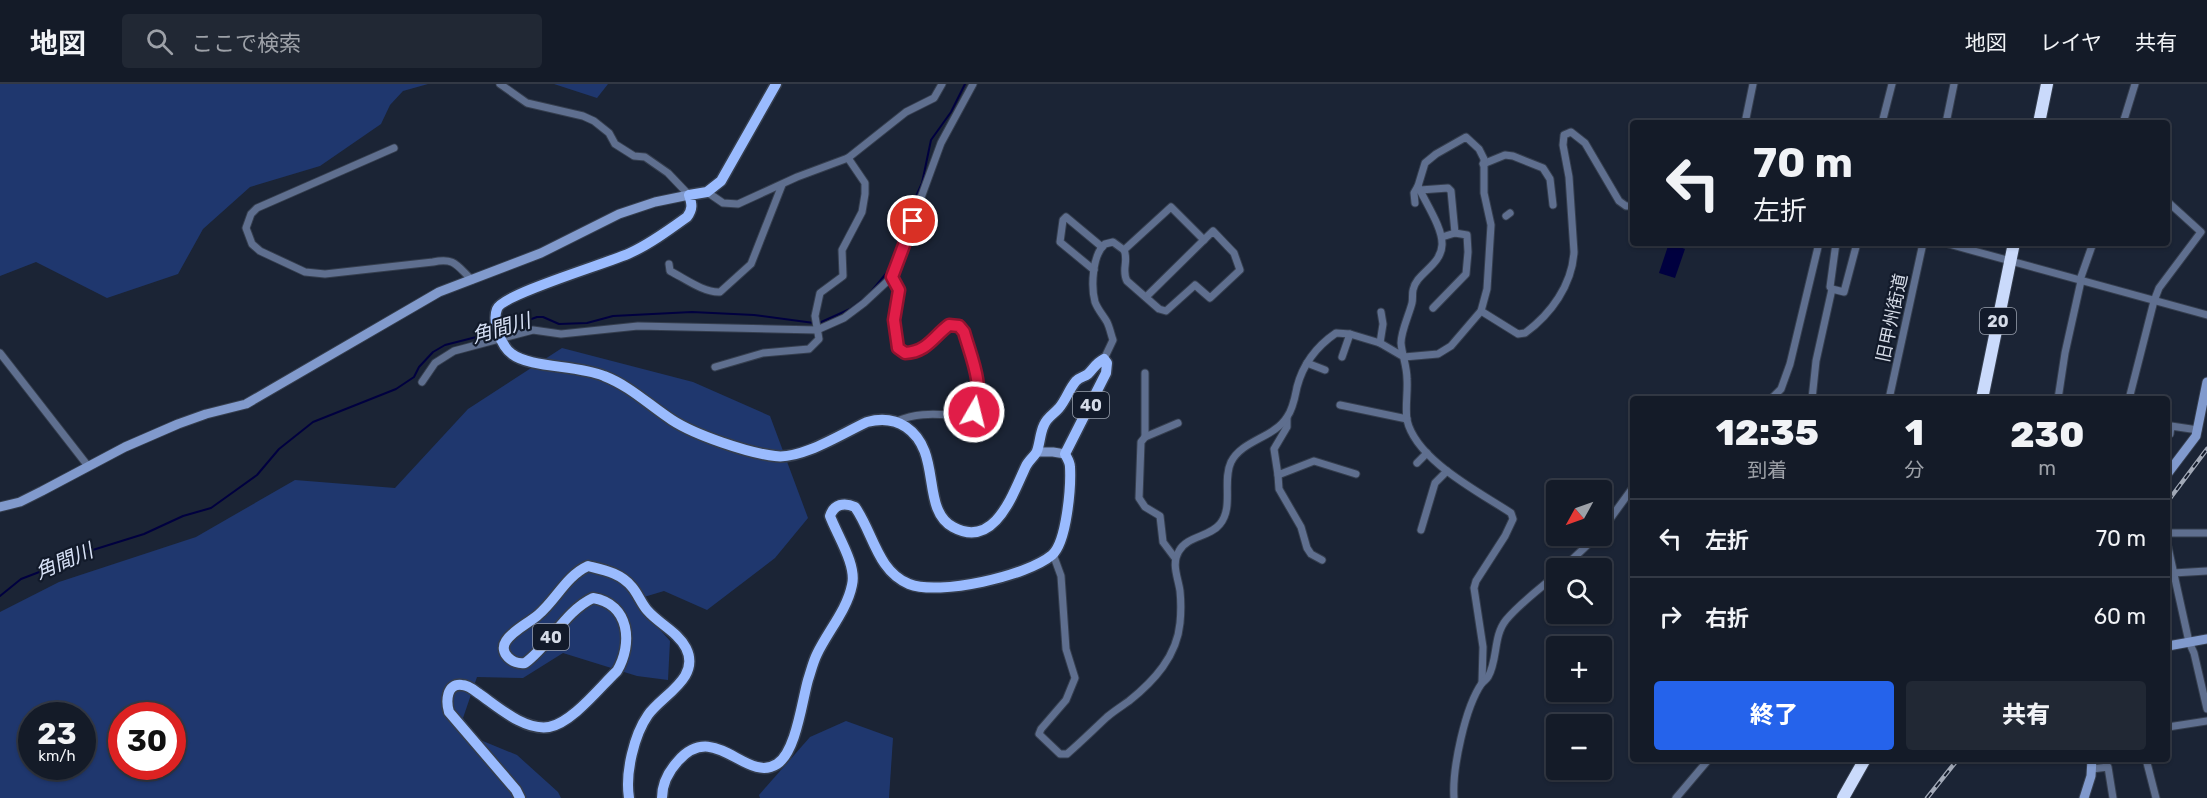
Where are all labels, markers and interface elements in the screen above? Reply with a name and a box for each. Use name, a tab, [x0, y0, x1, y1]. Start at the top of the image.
search box	[122, 14, 542, 68]
icon: search	[143, 25, 176, 58]
text: 地図	[30, 27, 86, 60]
text: ここで検索	[191, 30, 301, 57]
text: 地図	[1965, 30, 2007, 55]
text: レイヤ	[2040, 30, 2102, 55]
text: 共有	[2135, 30, 2177, 55]
text: 70 m	[1753, 138, 1853, 188]
icon: left	[1654, 144, 1732, 222]
pin	[887, 195, 938, 246]
text: 左折	[1753, 195, 1807, 227]
icon: arrive	[896, 204, 929, 237]
street label: 旧甲州街道	[1872, 272, 1912, 364]
water label: 角間川	[469, 308, 535, 348]
road number: 20	[1980, 308, 2016, 334]
position arrow	[942, 380, 1006, 444]
road number: 40	[1073, 392, 1109, 418]
text: 12:35	[1716, 411, 1819, 454]
text: 1	[1905, 411, 1924, 454]
text: 230	[2010, 413, 2084, 456]
text: m	[2038, 456, 2056, 480]
text: 到着	[1747, 458, 1787, 482]
text: 分	[1904, 458, 1924, 482]
north arrow	[1546, 480, 1612, 546]
map controls	[1546, 480, 1612, 780]
icon: left	[1654, 522, 1687, 555]
text: 70 m	[2096, 525, 2146, 552]
text: 左折	[1705, 527, 1749, 554]
water label: 角間川	[32, 537, 98, 584]
button: search	[1546, 558, 1612, 624]
icon: right	[1654, 600, 1687, 633]
text: 60 m	[2094, 603, 2146, 630]
text: 右折	[1705, 605, 1749, 632]
road number: 40	[533, 624, 569, 650]
button: +	[1546, 636, 1612, 702]
button: 終了	[1654, 681, 1894, 750]
button: 共有	[1906, 681, 2146, 750]
speed limit sign: 30	[108, 702, 186, 780]
button: −	[1546, 714, 1612, 780]
text: 23	[37, 716, 77, 752]
text: km/h	[38, 747, 76, 765]

